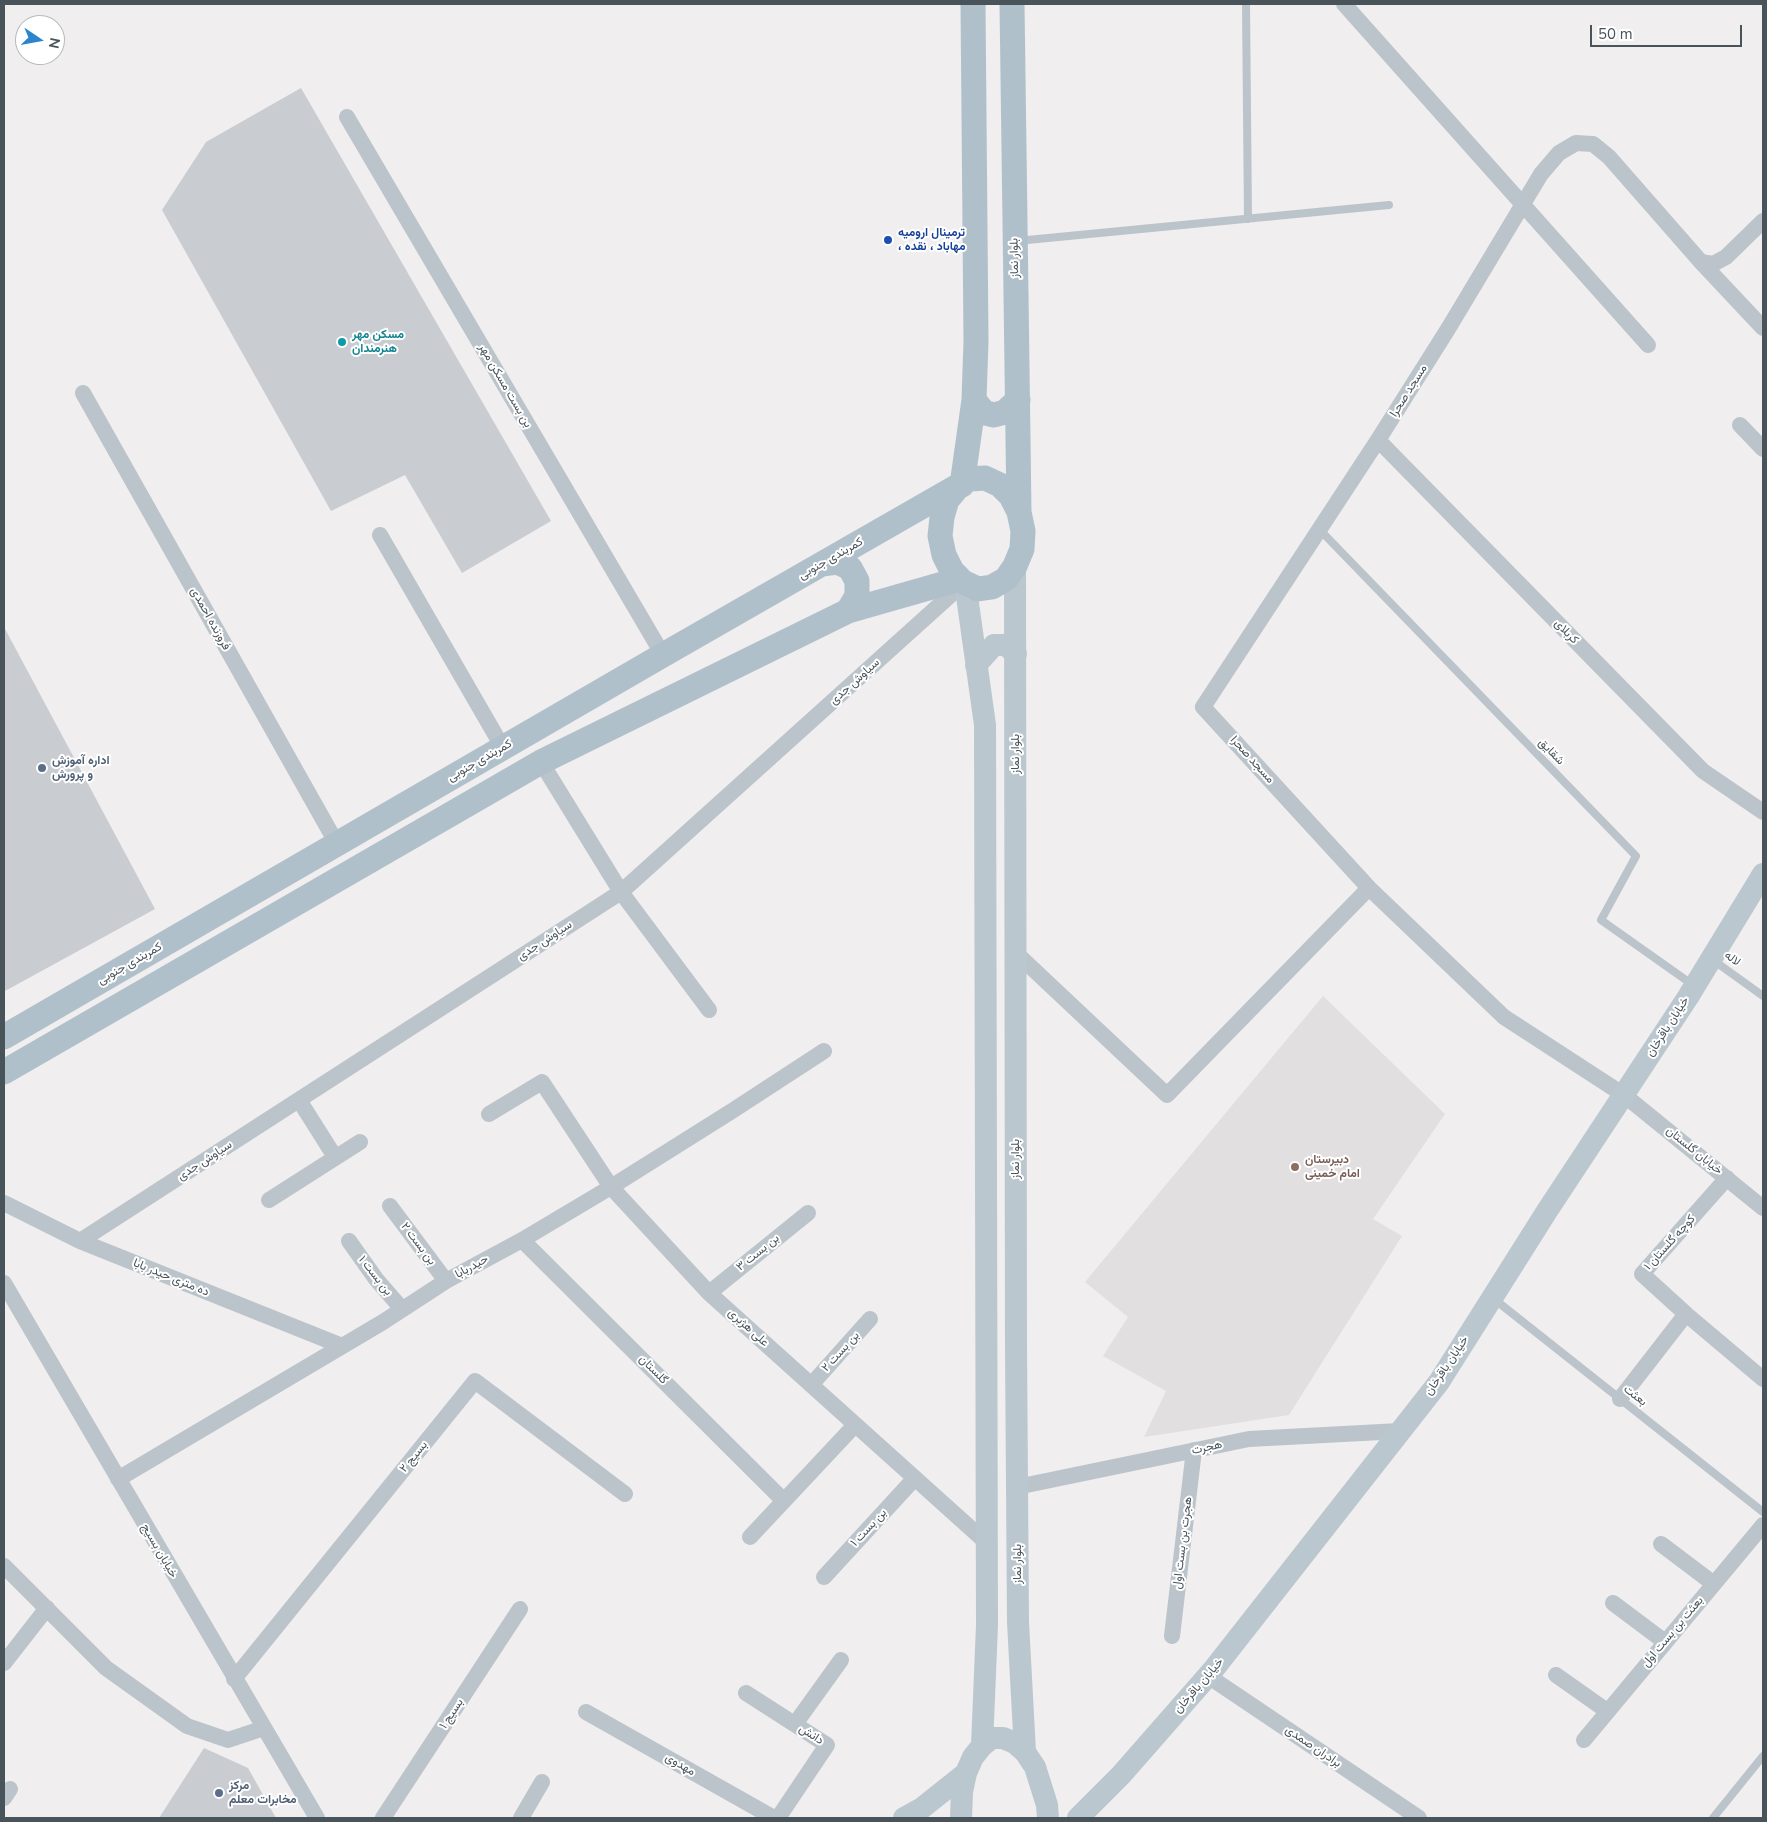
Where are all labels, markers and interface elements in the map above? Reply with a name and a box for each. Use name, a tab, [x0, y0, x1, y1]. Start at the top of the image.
north arrow	[15, 15, 65, 65]
scale bar	[1592, 15, 1744, 47]
text: 50 m	[1598, 24, 1633, 44]
text: N	[44, 36, 65, 50]
place label: ترمینال ارومیه ، مهاباد ، نقده	[898, 226, 965, 254]
marker: ترمینال ارومیه ، مهاباد ، نقده	[882, 234, 894, 246]
street label: بلوار نماز	[1007, 238, 1023, 278]
place label: مسکن مهر هنرمندان	[352, 328, 404, 356]
marker: مسکن مهر هنرمندان	[336, 336, 348, 348]
street label: بن بست مسکن مهر	[475, 341, 535, 431]
street label: مسجد صحرا	[1387, 362, 1431, 420]
street label: کمربندی جنوبی	[796, 535, 866, 583]
street label: فروزنده احمدی	[187, 585, 233, 653]
street label: کربلای	[1551, 617, 1581, 647]
street label: سیاوش جدی	[827, 656, 883, 708]
street label: مسجد صحرا	[1227, 733, 1277, 787]
street label: بلوار نماز	[1009, 734, 1023, 774]
street label: شقایق	[1535, 736, 1567, 768]
street label: کمربندی جنوبی	[445, 737, 515, 785]
place label: اداره آموزش و پرورش	[52, 754, 110, 782]
marker: اداره آموزش و پرورش	[36, 762, 48, 774]
street label: سیاوش جدی	[515, 918, 575, 964]
street label: کمربندی جنوبی	[95, 940, 165, 988]
street label: لاله	[1721, 948, 1743, 970]
street label: خیابان باقرخان	[1643, 994, 1693, 1060]
street label: خیابان گلستان	[1663, 1124, 1725, 1178]
street label: سیاوش جدی	[175, 1138, 235, 1184]
street label: بلوار نماز	[1009, 1139, 1023, 1179]
place label: دبیرستان امام خمینی	[1305, 1153, 1360, 1181]
marker: دبیرستان امام خمینی	[1289, 1161, 1301, 1173]
street label: کوچه گلستان ۱	[1641, 1212, 1699, 1274]
street label: بن بست ۲	[397, 1220, 439, 1268]
street label: بن بست ۳	[734, 1231, 782, 1275]
street label: حیدربابا	[453, 1252, 491, 1282]
street label: بن بست ۱	[355, 1253, 395, 1299]
street label: ده متری حیدر بابا	[131, 1256, 211, 1300]
street label: علی هژبری	[725, 1306, 771, 1350]
street label: بن بست ۲	[819, 1329, 863, 1375]
street label: خیابان باقرخان	[1422, 1334, 1472, 1398]
street label: گلستان	[635, 1352, 671, 1388]
street label: بعثت	[1620, 1382, 1650, 1410]
street label: بسیج ۲	[397, 1438, 431, 1476]
street label: هجرت	[1190, 1438, 1224, 1458]
street label: هجرت بن بست اول	[1170, 1496, 1196, 1590]
street label: بن بست ۱	[848, 1506, 890, 1550]
street label: خیابان بسیج	[138, 1521, 180, 1581]
street label: بلوار نماز	[1011, 1544, 1025, 1584]
street label: بعثت بن بست اول	[1639, 1594, 1707, 1670]
street label: خیابان باقرخان	[1171, 1655, 1227, 1717]
street label: بسیج ۱	[437, 1696, 467, 1732]
street label: دانش	[796, 1722, 826, 1748]
street label: برادران صمدی	[1282, 1723, 1344, 1771]
street label: مهدوی	[662, 1751, 698, 1779]
place label: مرکز مخابرات معلم	[229, 1779, 297, 1807]
marker: مرکز مخابرات معلم	[213, 1787, 225, 1799]

